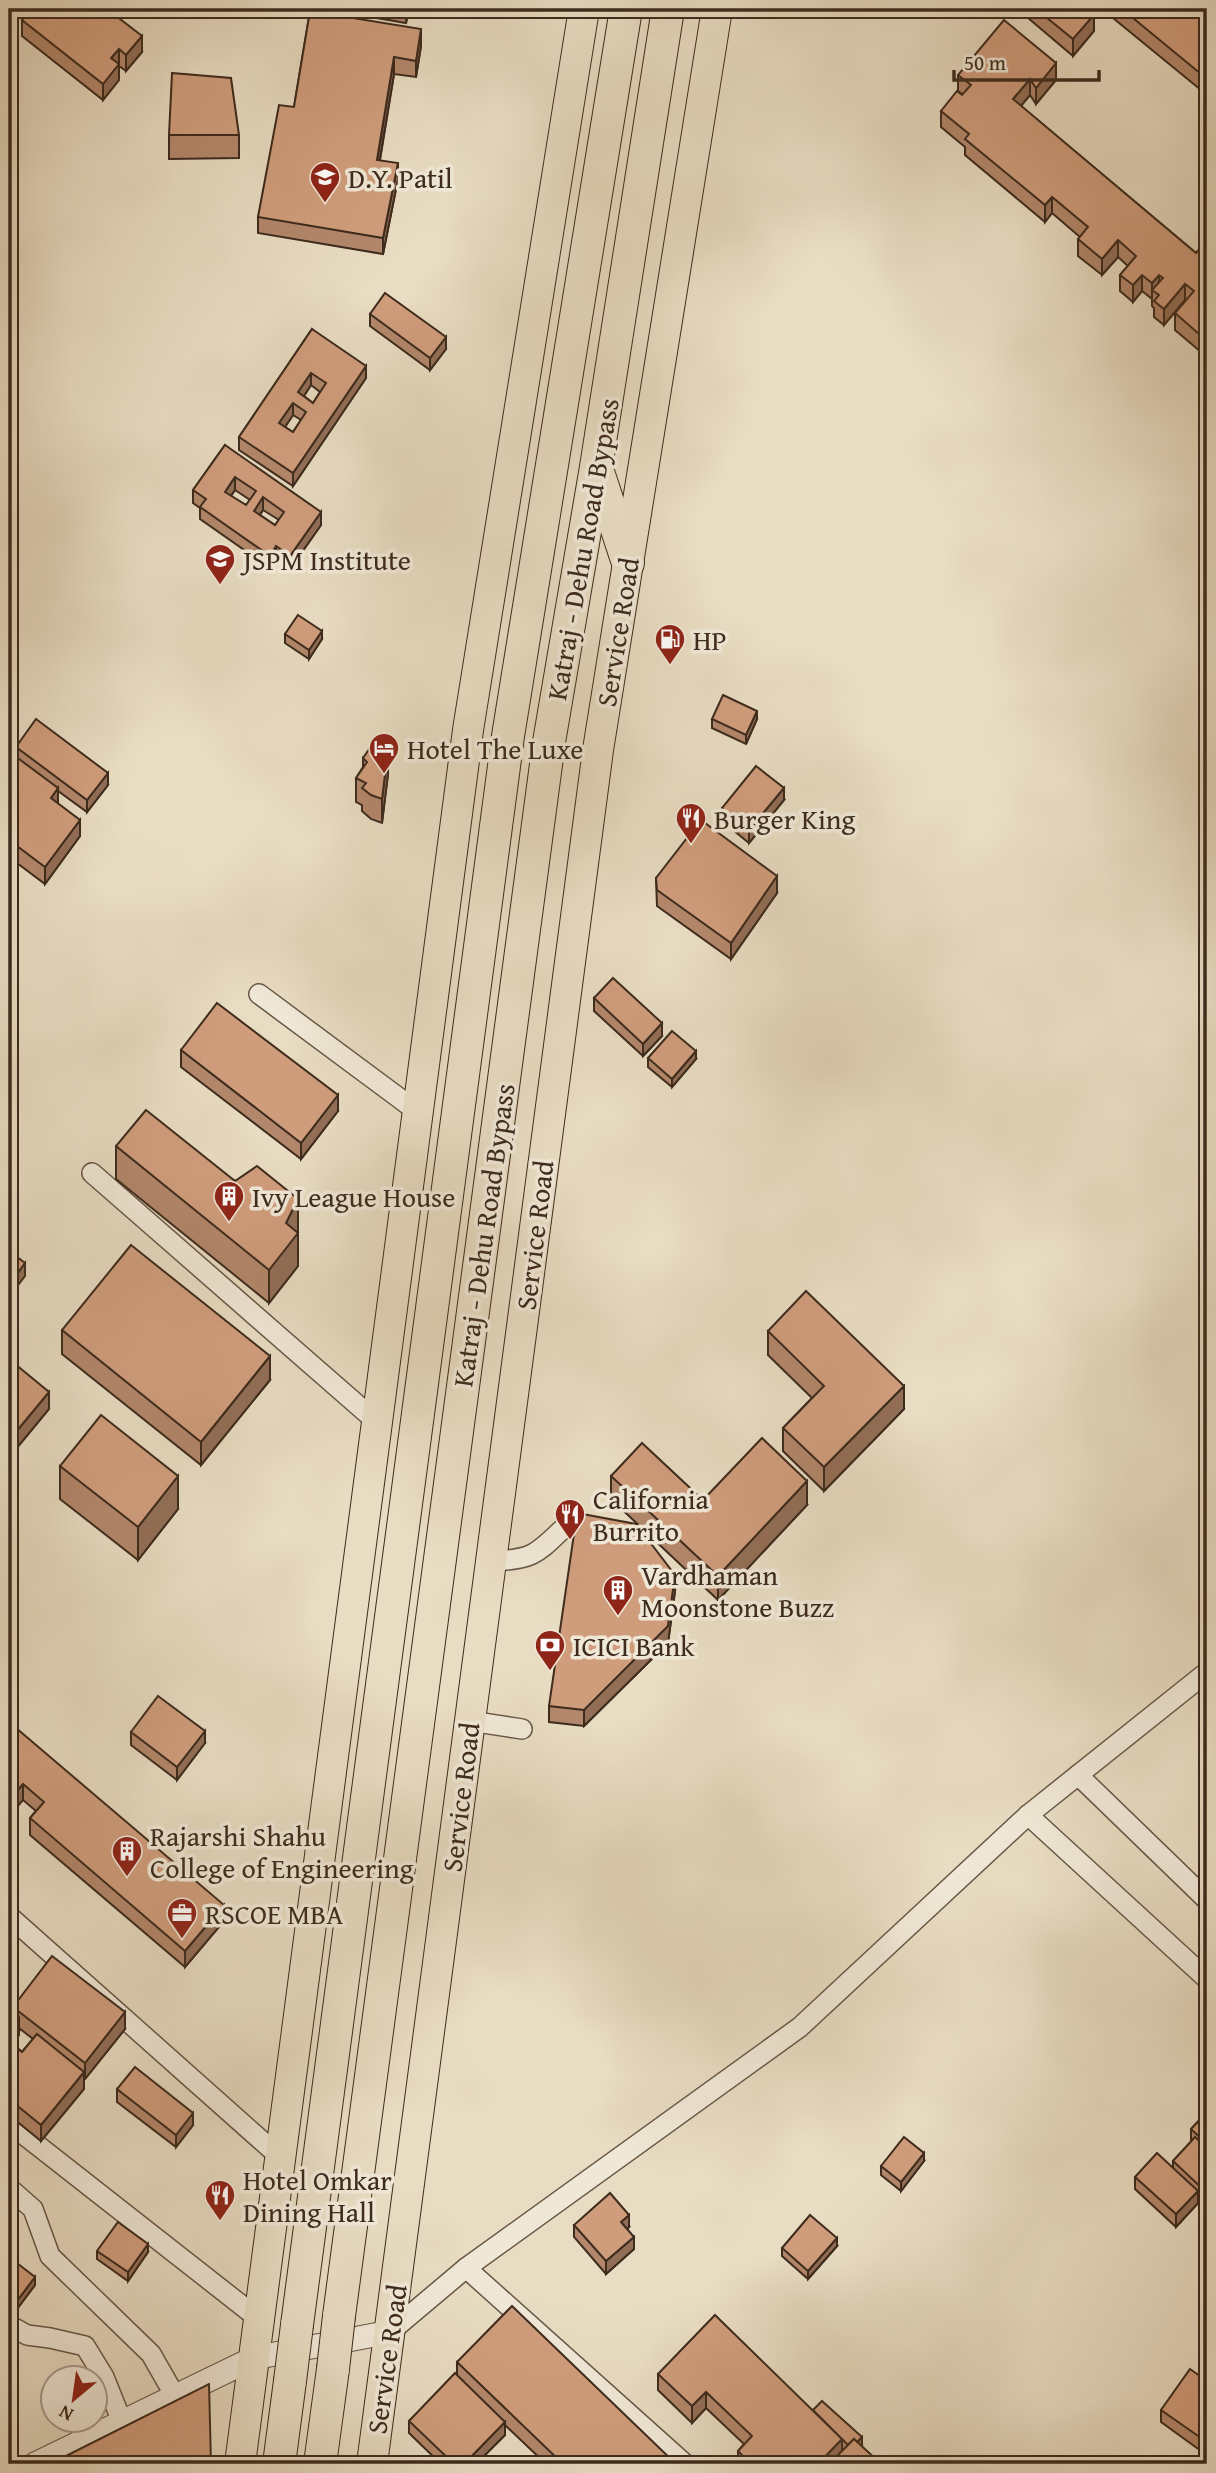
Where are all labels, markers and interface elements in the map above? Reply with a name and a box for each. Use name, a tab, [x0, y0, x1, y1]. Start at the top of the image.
scale bar	[954, 38, 1099, 82]
text: 50 m	[964, 47, 1006, 78]
place label: D.Y. Patil	[348, 157, 453, 198]
school or university icon: D.Y. Patil	[308, 160, 342, 204]
street label: Katraj - Dehu Road Bypass	[535, 395, 629, 703]
place label: JSPM Institute	[240, 539, 411, 580]
school or university icon: JSPM Institute	[203, 542, 237, 586]
street label: Service Road	[585, 554, 649, 710]
place label: HP	[693, 619, 727, 660]
fuel station icon: HP	[653, 622, 687, 666]
place label: Hotel The Luxe	[407, 728, 583, 769]
hotel icon: Hotel The Luxe	[367, 731, 401, 775]
place label: Burger King	[714, 798, 855, 839]
restaurant icon: Burger King	[674, 801, 708, 845]
street label: Katraj - Dehu Road Bypass	[441, 1081, 525, 1389]
street label: Service Road	[504, 1158, 564, 1312]
place label: Ivy League House	[252, 1176, 455, 1217]
building icon: Ivy League House	[212, 1179, 246, 1223]
place label: California Burrito	[593, 1478, 710, 1551]
restaurant icon: California Burrito	[553, 1497, 587, 1541]
place label: Vardhaman Moonstone Buzz	[641, 1554, 834, 1627]
building icon: Vardhaman Moonstone Buzz	[601, 1573, 635, 1617]
place label: ICICI Bank	[573, 1625, 695, 1666]
bank icon: ICICI Bank	[533, 1628, 567, 1672]
street label: Service Road	[430, 1720, 490, 1874]
place label: Rajarshi Shahu College of Engineering	[150, 1815, 414, 1888]
building icon: Rajarshi Shahu College of Engineering	[110, 1834, 144, 1878]
place label: RSCOE MBA	[205, 1893, 343, 1934]
office icon: RSCOE MBA	[165, 1896, 199, 1940]
place label: Hotel Omkar Dining Hall	[243, 2159, 392, 2232]
restaurant icon: Hotel Omkar Dining Hall	[203, 2178, 237, 2222]
street label: Service Road	[355, 2282, 417, 2436]
north arrow	[38, 2364, 108, 2434]
text: N	[53, 2398, 78, 2429]

